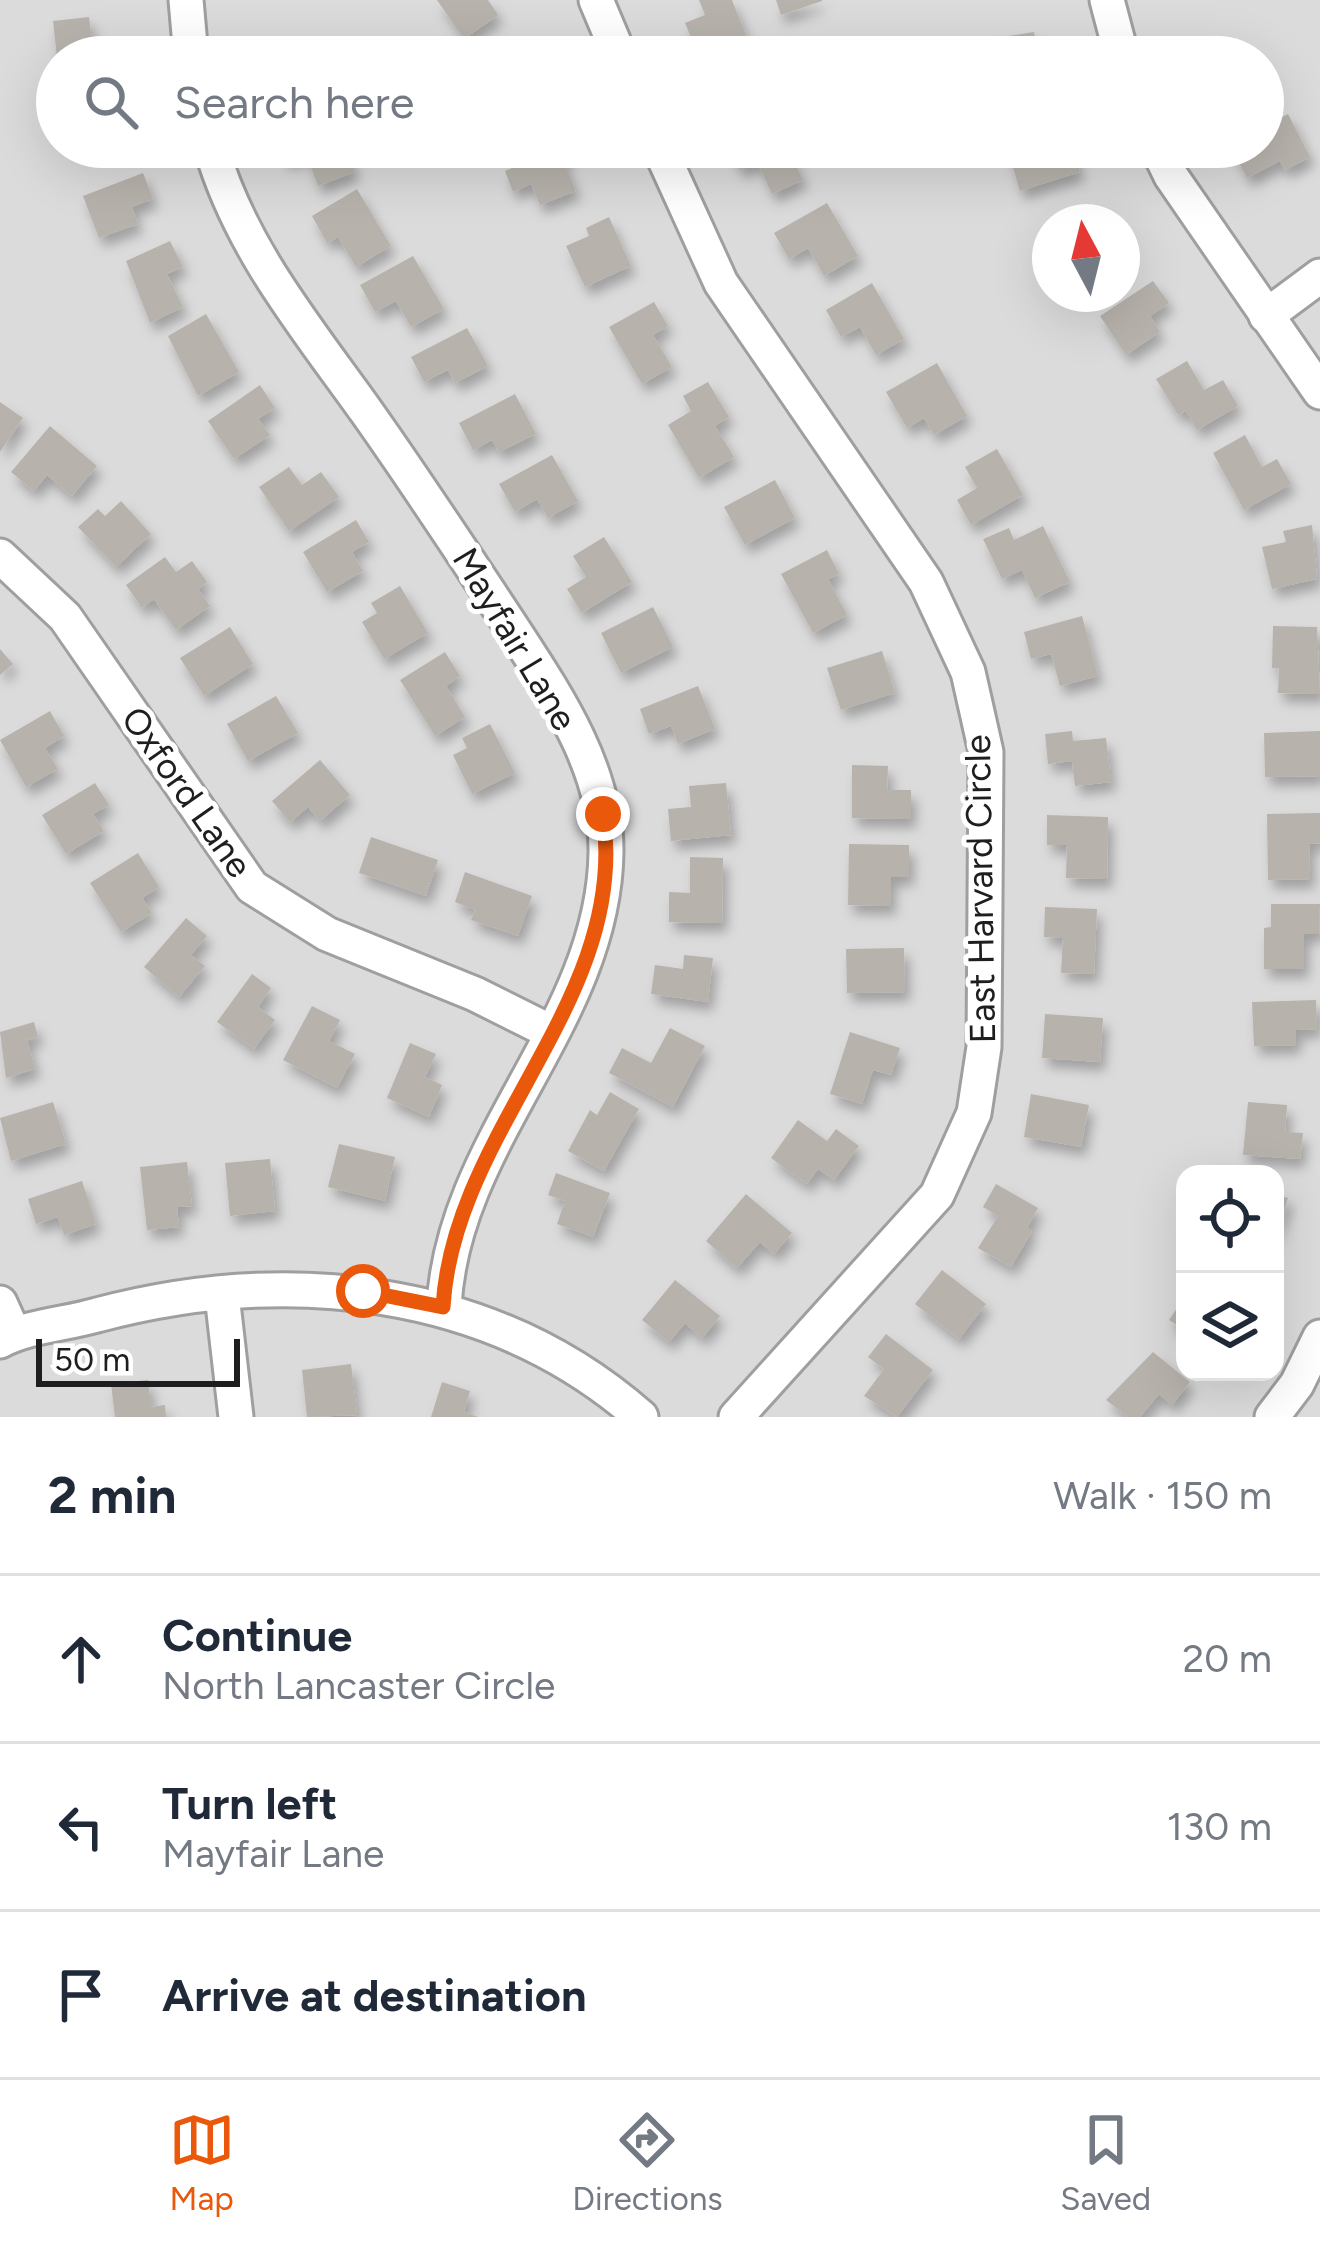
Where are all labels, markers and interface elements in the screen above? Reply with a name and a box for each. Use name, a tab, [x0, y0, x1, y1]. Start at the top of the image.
search box	[36, 36, 1284, 168]
icon: search	[78, 69, 144, 135]
text: Search here	[174, 75, 414, 129]
north arrow	[1032, 204, 1140, 312]
street label: Mayfair Lane	[444, 540, 586, 738]
street label: Oxford Lane	[113, 699, 261, 885]
street label: East Harvard Circle	[956, 734, 1004, 1044]
route end	[576, 787, 630, 841]
map controls	[1176, 1165, 1284, 1381]
button: locate	[1176, 1165, 1284, 1273]
route start	[336, 1264, 390, 1318]
button: layers	[1176, 1273, 1284, 1381]
scale bar	[36, 1333, 240, 1386]
text: 50 m	[54, 1340, 130, 1379]
text: 2 min	[48, 1465, 176, 1526]
text: Walk · 150 m	[1053, 1472, 1272, 1519]
text: Continue	[162, 1608, 352, 1662]
icon: ahead	[48, 1626, 114, 1692]
text: 20 m	[1182, 1635, 1272, 1682]
text: North Lancaster Circle	[162, 1662, 555, 1709]
text: Turn left	[162, 1776, 337, 1830]
icon: left	[48, 1794, 114, 1860]
text: 130 m	[1167, 1803, 1272, 1850]
text: Mayfair Lane	[162, 1830, 384, 1877]
icon: arrive	[48, 1962, 114, 2028]
text: Arrive at destination	[162, 1968, 586, 2022]
tab: Map	[169, 2107, 235, 2218]
tab: Directions	[572, 2107, 723, 2218]
tab: Saved	[1060, 2107, 1151, 2218]

